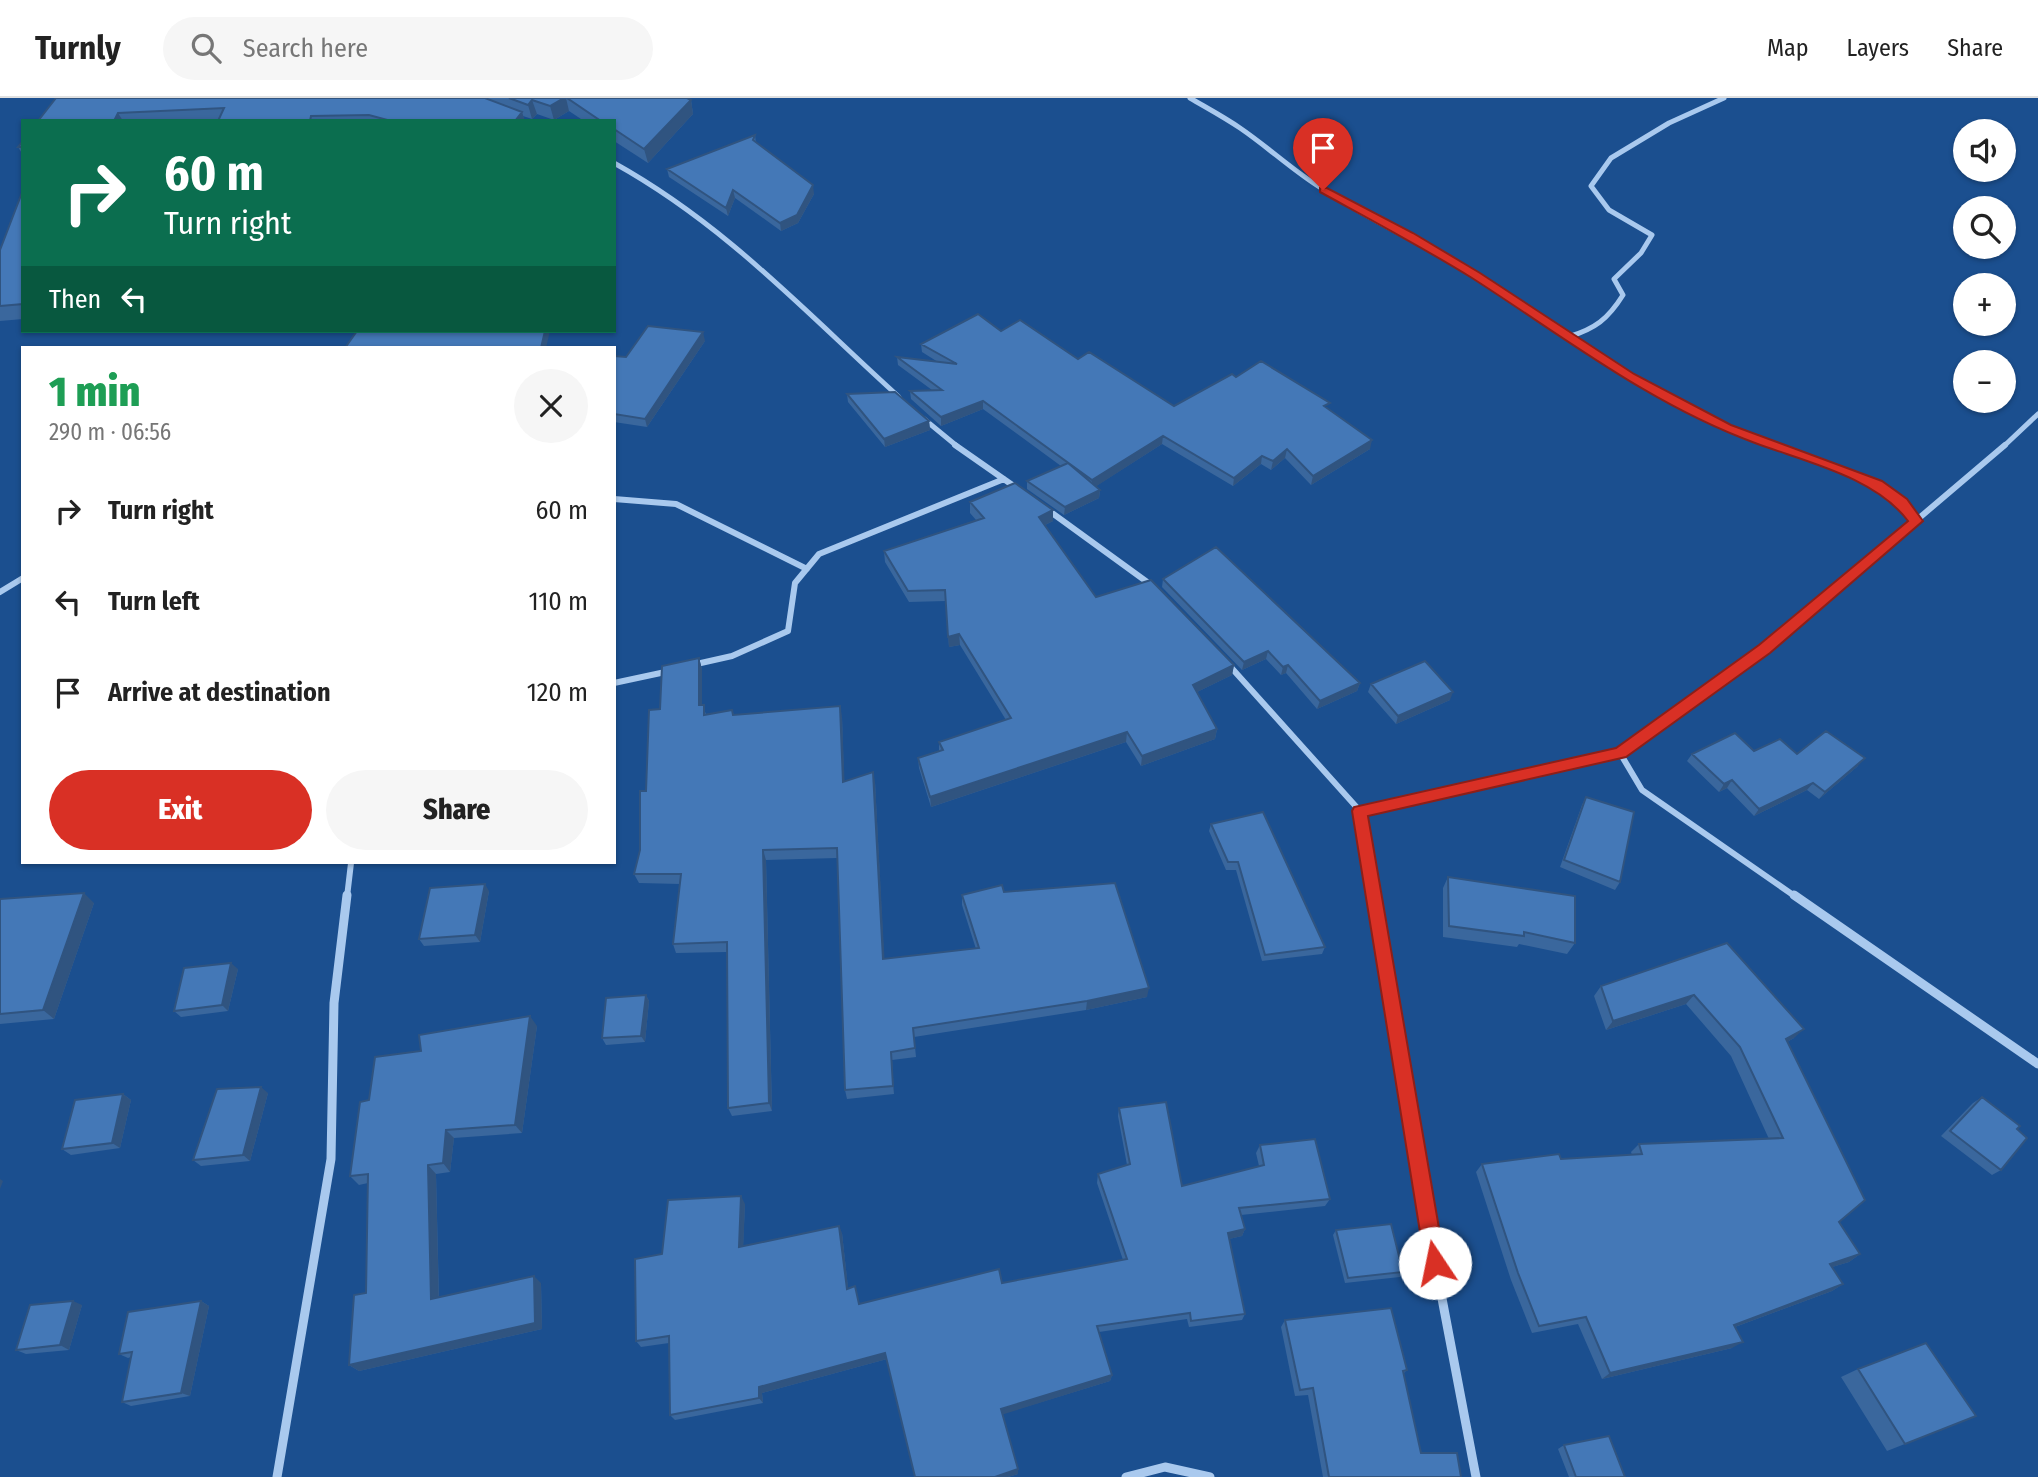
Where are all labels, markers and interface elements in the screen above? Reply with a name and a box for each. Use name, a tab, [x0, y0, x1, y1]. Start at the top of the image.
search box	[163, 17, 653, 80]
text: Turnly	[35, 28, 121, 68]
icon: search	[187, 29, 225, 67]
text: Search here	[243, 33, 368, 64]
text: Map	[1767, 34, 1809, 62]
text: Layers	[1847, 34, 1909, 62]
text: Share	[1947, 34, 2003, 62]
pin	[1293, 118, 1353, 190]
map controls	[1953, 119, 2016, 413]
button: sound	[1953, 119, 2016, 182]
icon: arrive	[1304, 129, 1342, 167]
text: 60 m	[164, 144, 264, 203]
icon: right	[49, 147, 140, 238]
button: search	[1953, 196, 2016, 259]
text: Turn right	[164, 204, 291, 242]
button: +	[1953, 273, 2016, 336]
icon: left	[115, 280, 153, 318]
text: Then	[49, 284, 101, 315]
button: −	[1953, 350, 2016, 413]
text: 1 min	[49, 367, 140, 417]
button: close	[514, 369, 588, 443]
text: 290 m · 06:56	[49, 418, 171, 446]
icon: right	[49, 492, 87, 530]
text: Turn right	[108, 495, 214, 526]
text: 60 m	[535, 495, 588, 526]
icon: left	[49, 583, 87, 621]
text: Turn left	[108, 586, 200, 617]
text: 110 m	[528, 586, 588, 617]
icon: arrive	[49, 674, 87, 712]
text: Arrive at destination	[108, 677, 331, 708]
text: 120 m	[527, 677, 588, 708]
button: Exit	[49, 770, 312, 850]
button: Share	[326, 770, 588, 850]
position arrow	[1398, 1226, 1472, 1300]

